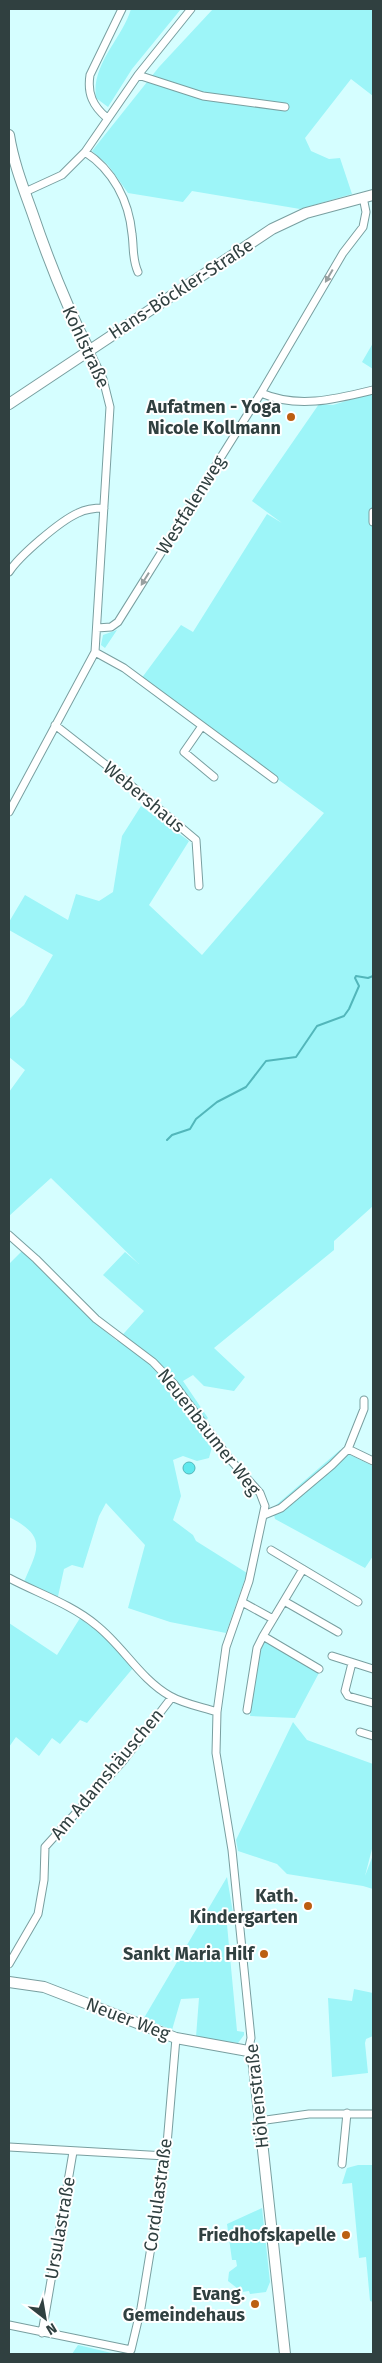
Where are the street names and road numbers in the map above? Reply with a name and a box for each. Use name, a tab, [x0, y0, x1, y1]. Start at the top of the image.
street label: Hans-Böckler-Straße	[105, 234, 257, 344]
street label: Kohlstraße	[57, 302, 115, 392]
street label: Westfalenweg	[152, 451, 230, 558]
street label: Webershaus	[99, 757, 189, 837]
street label: Neuenbaumer Weg	[153, 1364, 266, 1500]
street label: Am Adamshäuschen	[46, 1704, 168, 1844]
street label: Neuer Weg	[83, 1993, 174, 2045]
street label: Höhenstraße	[241, 2043, 273, 2149]
street label: Cordulastraße	[139, 2137, 177, 2253]
street label: Ursulastraße	[40, 2175, 80, 2281]

